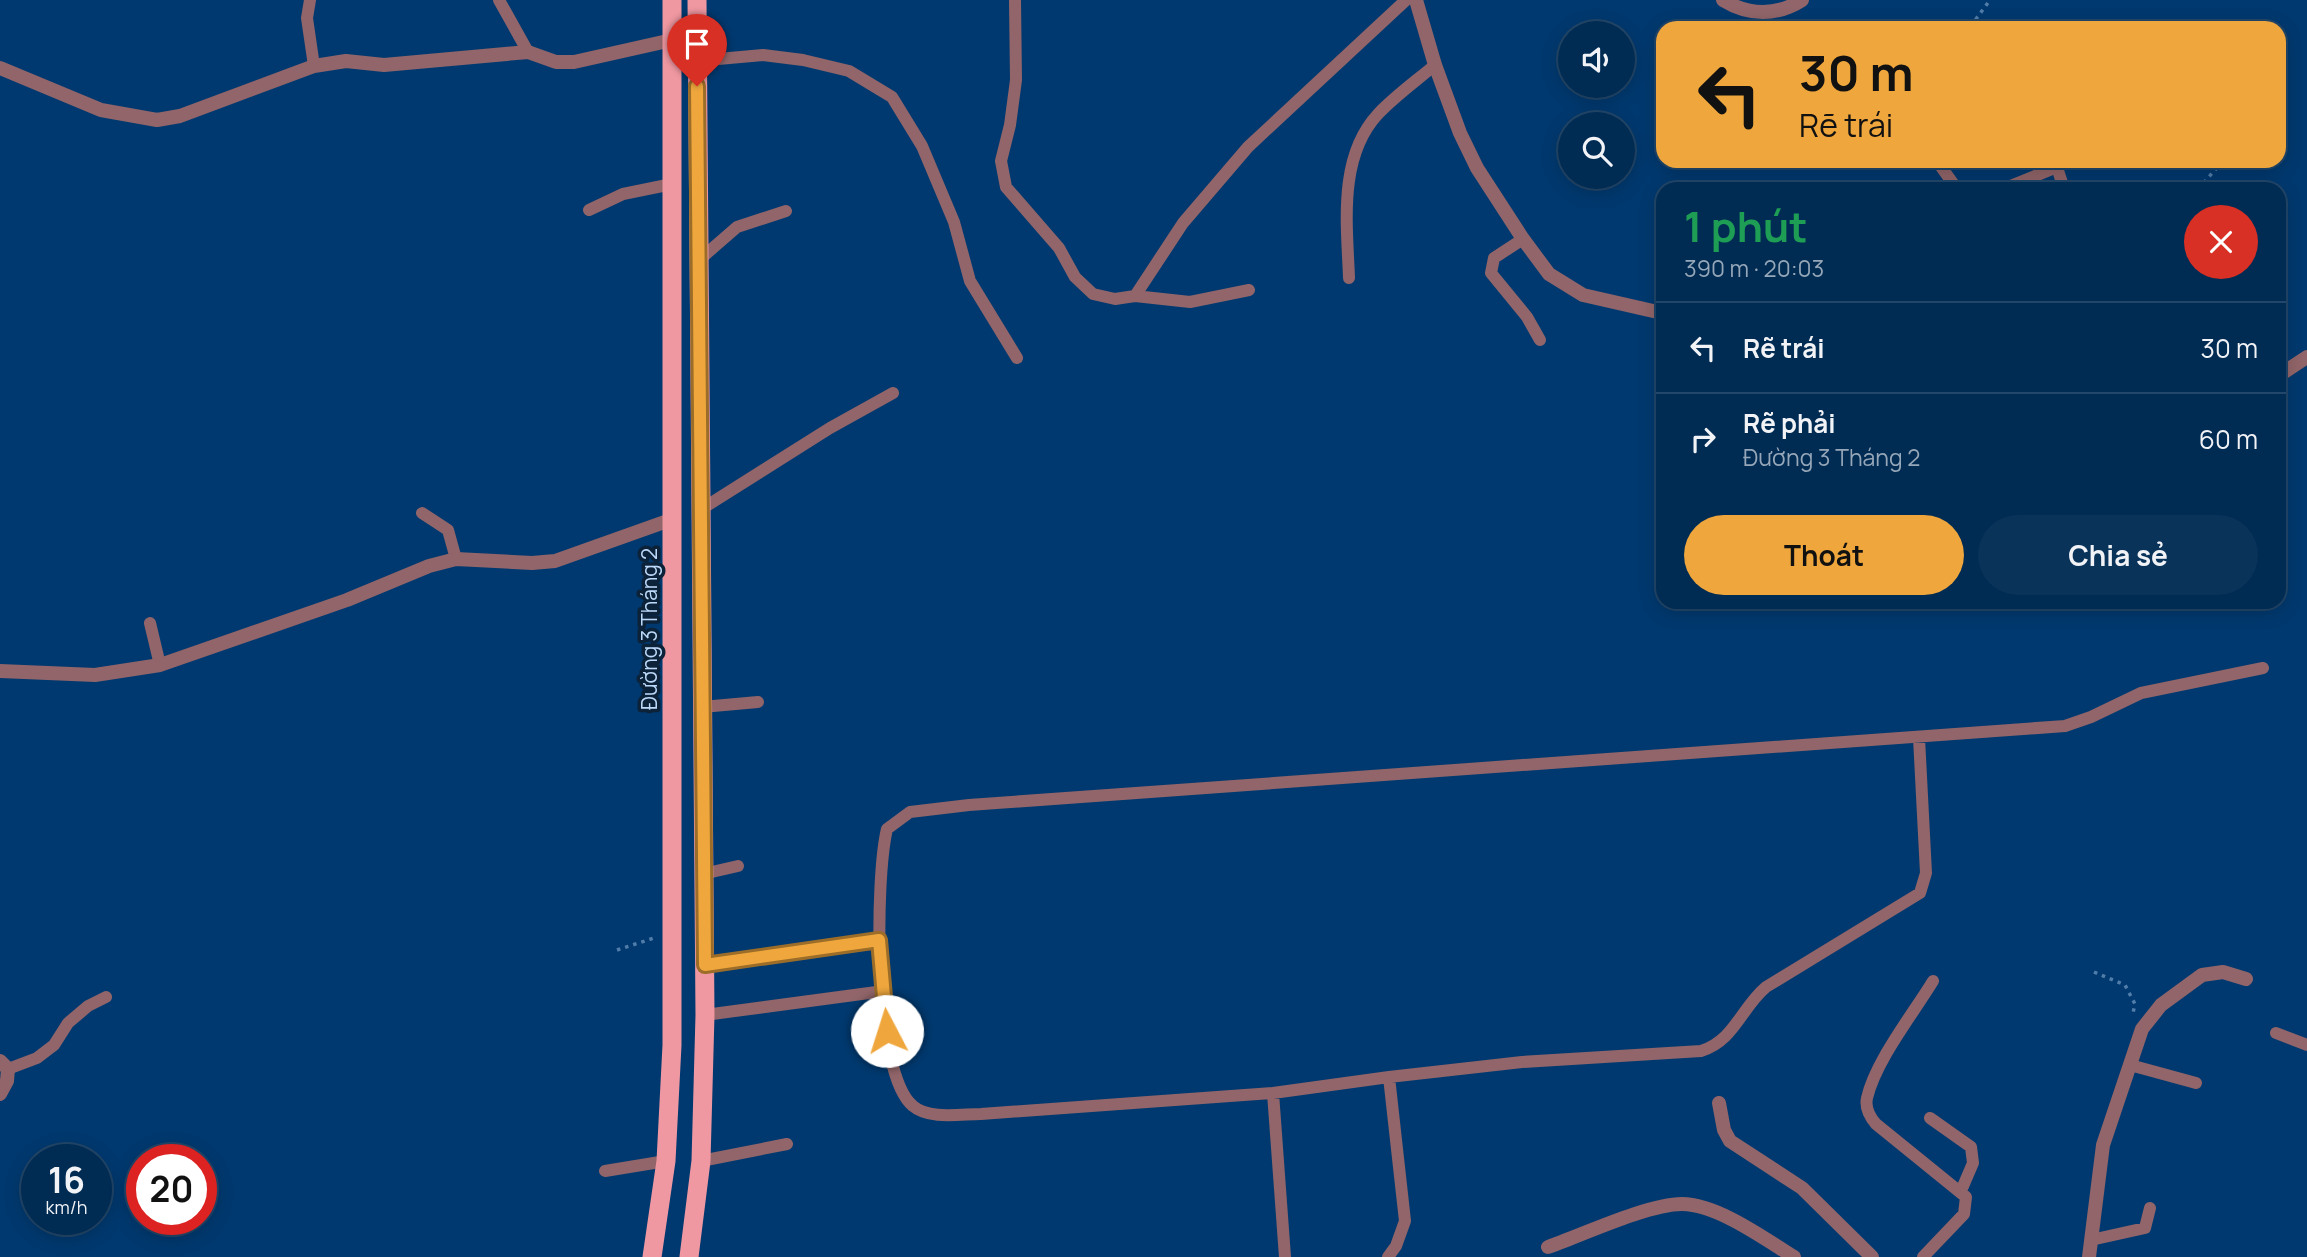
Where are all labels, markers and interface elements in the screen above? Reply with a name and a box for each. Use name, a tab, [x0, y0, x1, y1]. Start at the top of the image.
pin	[667, 14, 727, 86]
map controls	[1558, 21, 1635, 189]
button: sound	[1558, 21, 1635, 98]
icon: arrive	[678, 25, 716, 63]
text: 30 m	[1799, 39, 1914, 106]
icon: left	[1684, 49, 1775, 140]
text: Rẽ trái	[1799, 103, 1893, 147]
button: search	[1558, 112, 1635, 189]
text: 1 phút	[1684, 197, 1807, 255]
button: close	[2184, 205, 2258, 279]
text: 390 m · 20:03	[1684, 252, 1824, 284]
icon: left	[1684, 329, 1722, 367]
text: Rẽ trái	[1743, 330, 1825, 366]
text: 30 m	[2201, 330, 2258, 366]
text: Rẽ phải	[1743, 405, 1836, 441]
icon: right	[1684, 420, 1722, 458]
text: 60 m	[2199, 421, 2258, 457]
text: Đường 3 Tháng 2	[1743, 441, 1920, 473]
button: Thoát	[1684, 515, 1964, 595]
button: Chia sẻ	[1978, 515, 2258, 595]
street label: Đường 3 Tháng 2	[635, 548, 663, 710]
position arrow	[850, 994, 924, 1068]
speed limit sign: 20	[126, 1144, 217, 1235]
text: 16	[48, 1156, 85, 1204]
text: km/h	[46, 1195, 87, 1219]

